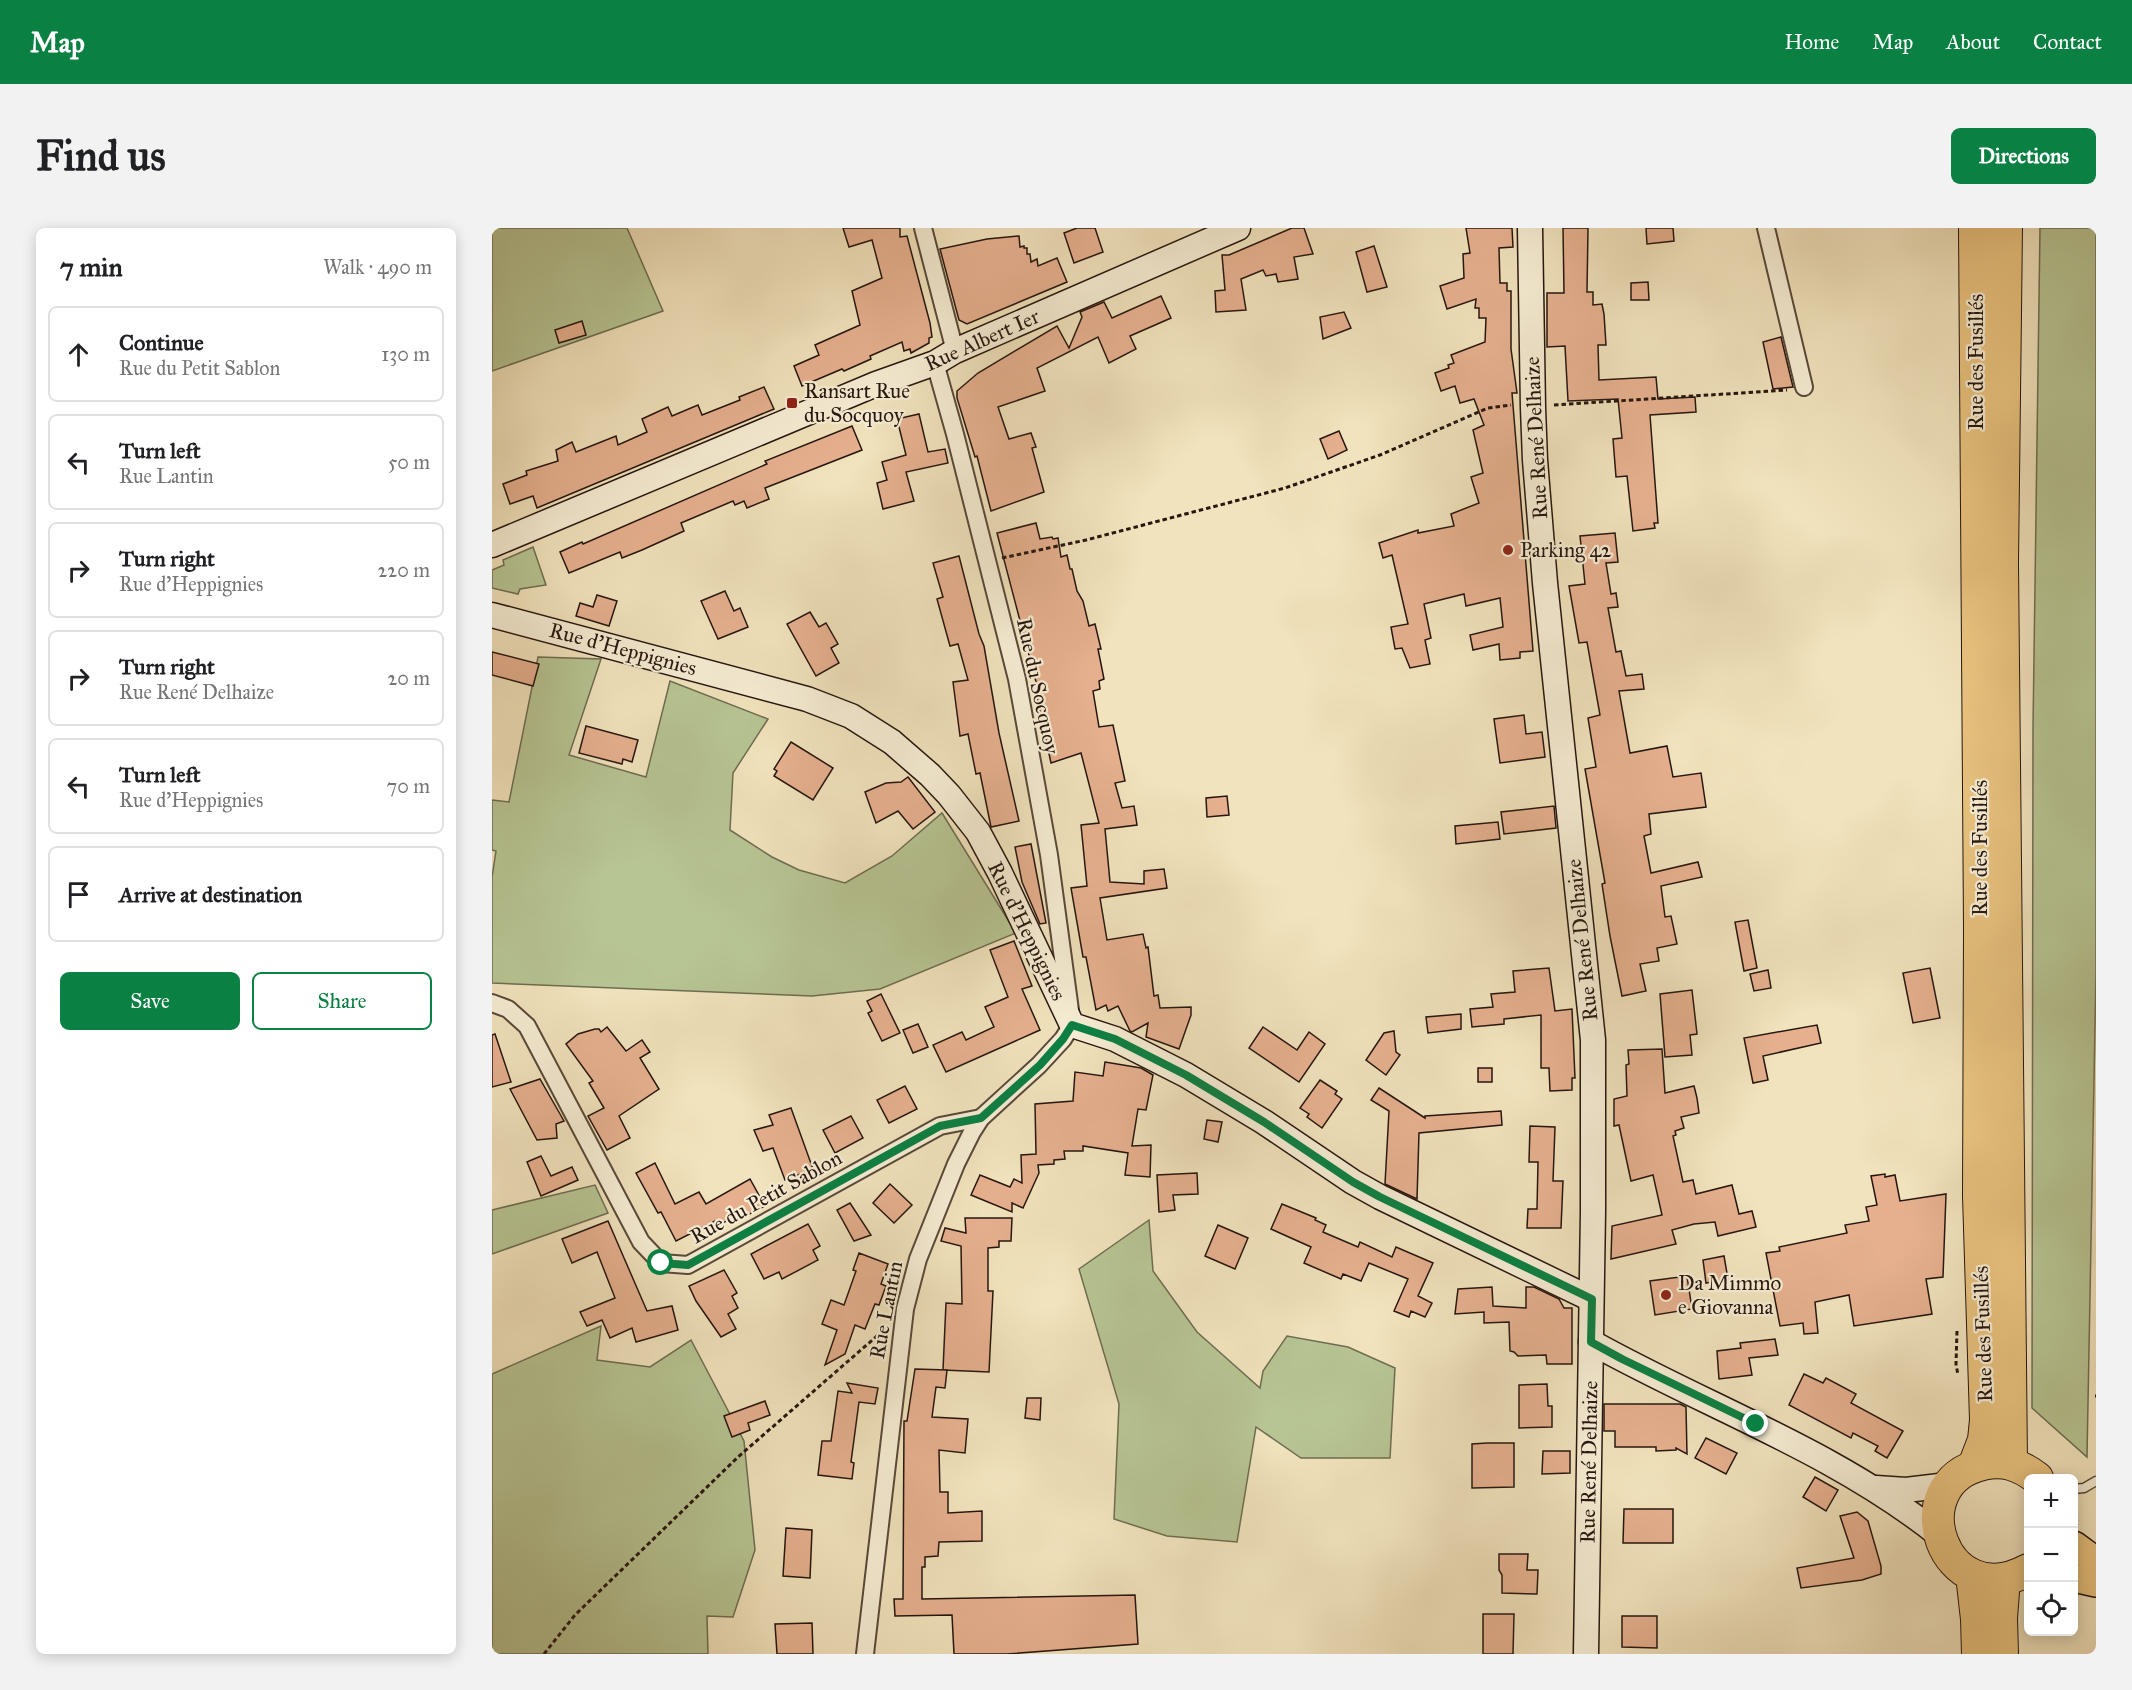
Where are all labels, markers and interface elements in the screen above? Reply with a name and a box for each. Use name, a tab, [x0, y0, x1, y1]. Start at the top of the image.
text: Map	[30, 25, 85, 60]
text: Home	[1784, 29, 1839, 55]
text: Map	[1872, 29, 1913, 55]
text: About	[1946, 29, 2000, 55]
text: Contact	[2033, 29, 2102, 55]
button: Directions	[1951, 128, 2096, 184]
text: Find us	[36, 130, 166, 182]
text: 7 min	[60, 251, 123, 283]
text: Walk · 490 m	[323, 255, 432, 279]
street label: Rue des Fusillés	[1963, 294, 1989, 430]
street label: Rue Albert Ier	[921, 303, 1044, 377]
text: Continue	[119, 329, 204, 356]
icon: ahead	[62, 338, 95, 371]
text: 130 m	[381, 342, 430, 366]
text: Rue du Petit Sablon	[119, 356, 280, 380]
street label: Rue René Delhaize	[1519, 356, 1553, 520]
place label: Ransart Rue du Socquoy	[804, 378, 910, 428]
marker: Ransart Rue du Socquoy	[785, 396, 799, 410]
text: Turn left	[119, 437, 201, 464]
icon: left	[62, 446, 95, 479]
text: 50 m	[388, 450, 430, 474]
text: Rue Lantin	[119, 464, 214, 488]
place label: Parking 42	[1520, 537, 1612, 563]
marker: Parking 42	[1501, 543, 1515, 557]
text: Turn right	[119, 545, 215, 572]
icon: right	[62, 554, 95, 587]
text: 220 m	[378, 558, 430, 582]
text: Rue d'Heppignies	[119, 572, 263, 596]
street label: Rue du Socquoy	[1011, 615, 1065, 758]
street label: Rue d'Heppignies	[546, 617, 700, 681]
text: Turn right	[119, 653, 215, 680]
icon: right	[62, 662, 95, 695]
text: 20 m	[387, 666, 430, 690]
text: Rue René Delhaize	[119, 680, 274, 704]
text: Turn left	[119, 761, 201, 788]
icon: left	[62, 770, 95, 803]
text: 70 m	[387, 774, 430, 798]
street label: Rue des Fusillés	[1967, 780, 1993, 916]
text: Rue d'Heppignies	[119, 788, 263, 812]
street label: Rue d'Heppignies	[982, 857, 1072, 1005]
street label: Rue René Delhaize	[1561, 857, 1603, 1022]
icon: arrive	[62, 878, 95, 911]
text: Arrive at destination	[119, 881, 302, 908]
button: Save	[60, 972, 240, 1030]
button: Share	[252, 972, 432, 1030]
street label: Rue du Petit Sablon	[686, 1145, 846, 1249]
route start	[647, 1249, 673, 1275]
street label: Rue Lantin	[864, 1259, 908, 1361]
street label: Rue des Fusillés	[1968, 1265, 1998, 1403]
place label: Da Mimmo e Giovanna	[1678, 1270, 1782, 1320]
marker: Da Mimmo e Giovanna	[1659, 1288, 1673, 1302]
street label: Rue René Delhaize	[1575, 1380, 1603, 1544]
route end	[1742, 1410, 1768, 1436]
map controls	[2024, 1474, 2078, 1636]
button: +	[2024, 1474, 2078, 1528]
button: −	[2024, 1528, 2078, 1582]
button: locate	[2024, 1582, 2078, 1636]

